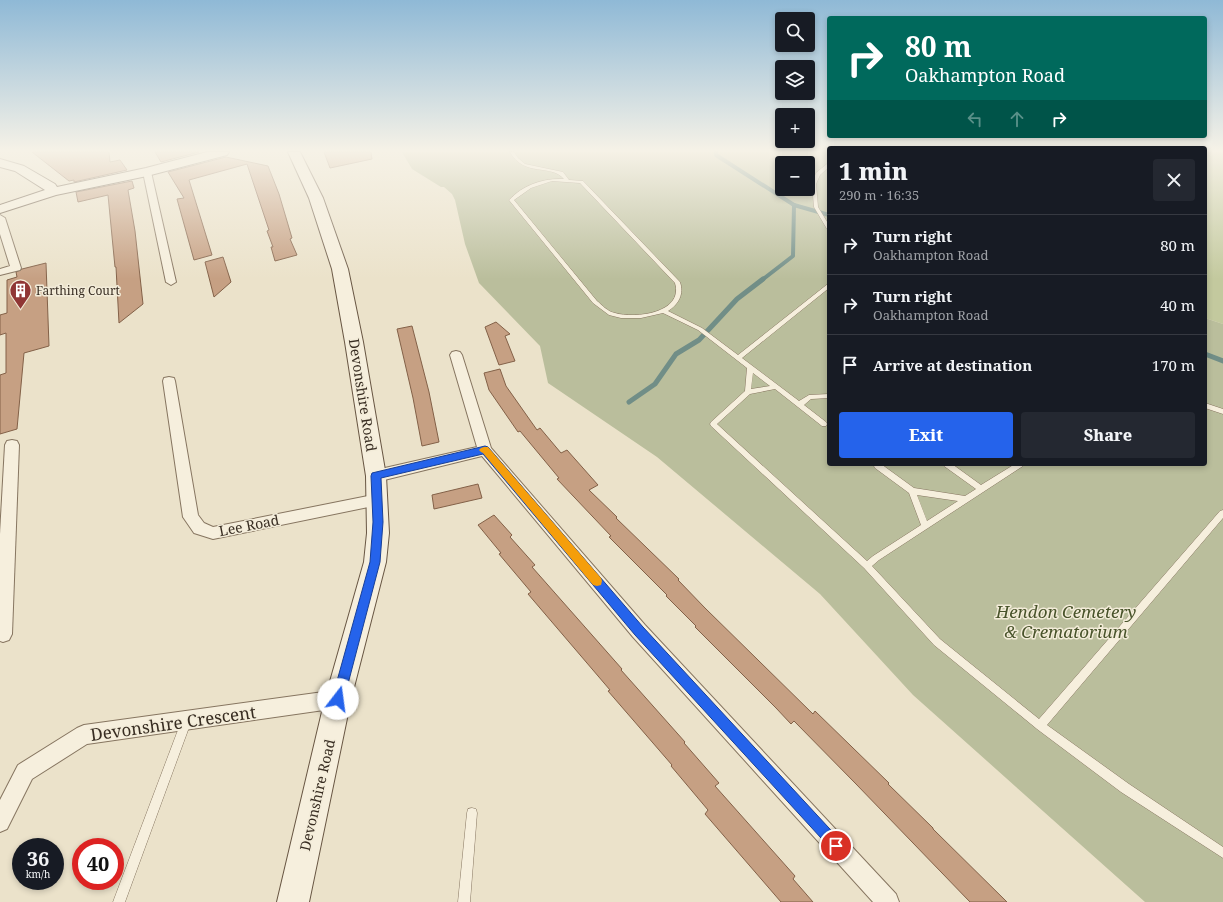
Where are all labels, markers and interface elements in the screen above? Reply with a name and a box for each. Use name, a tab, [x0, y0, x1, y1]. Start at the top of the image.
map controls	[775, 12, 815, 196]
button: search	[775, 12, 815, 52]
text: 80 m	[905, 27, 972, 65]
icon: right	[839, 32, 891, 84]
button: layers	[775, 60, 815, 100]
text: Oakhampton Road	[905, 63, 1065, 87]
button: +	[775, 108, 815, 148]
icon: left	[964, 108, 986, 130]
icon: ahead	[1006, 108, 1028, 130]
icon: right	[1048, 108, 1070, 130]
text: 1 min	[839, 154, 908, 187]
button: −	[775, 156, 815, 196]
button: close	[1153, 159, 1195, 201]
text: 290 m · 16:35	[839, 186, 919, 204]
text: Turn right	[873, 226, 952, 246]
icon: right	[839, 234, 861, 256]
text: 80 m	[1160, 235, 1195, 255]
text: Oakhampton Road	[873, 246, 989, 264]
building icon: Farthing Court	[7, 277, 33, 310]
place label: Farthing Court	[36, 282, 120, 299]
text: Turn right	[873, 286, 952, 306]
icon: right	[839, 294, 861, 316]
text: 40 m	[1160, 295, 1195, 315]
text: Oakhampton Road	[873, 306, 989, 324]
street label: Devonshire Road	[345, 337, 381, 453]
icon: arrive	[839, 354, 861, 376]
text: Arrive at destination	[873, 355, 1032, 375]
text: 170 m	[1152, 355, 1195, 375]
button: Exit	[839, 412, 1013, 458]
button: Share	[1021, 412, 1195, 458]
street label: Lee Road	[217, 510, 281, 540]
park label: Hendon Cemetery & Crematorium	[995, 600, 1136, 643]
position arrow	[317, 678, 359, 720]
street label: Devonshire Crescent	[89, 700, 257, 746]
street label: Devonshire Road	[295, 737, 339, 853]
pin	[819, 829, 853, 863]
icon: arrive	[825, 835, 847, 857]
speed limit sign: 40	[72, 838, 124, 890]
text: 36	[27, 845, 49, 872]
text: km/h	[26, 867, 50, 881]

